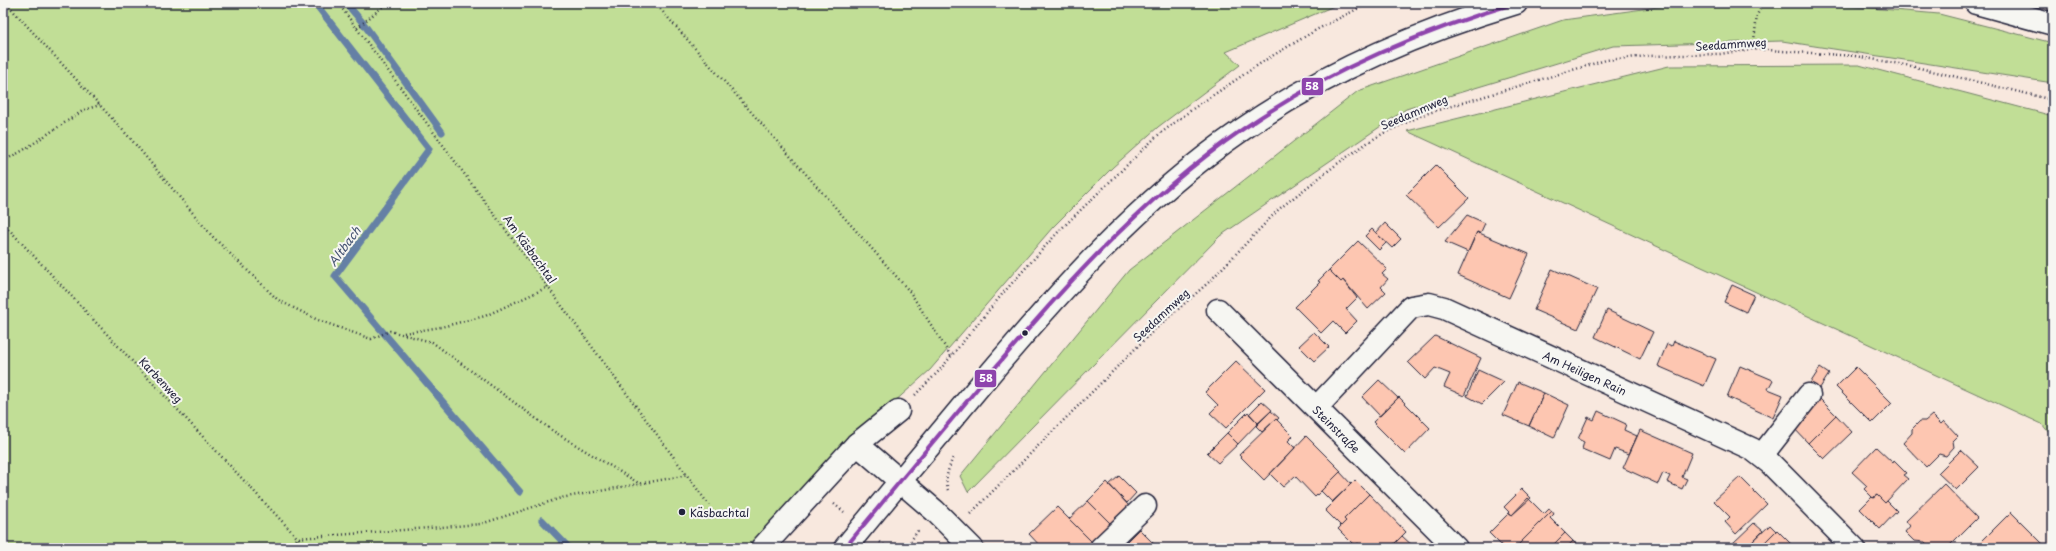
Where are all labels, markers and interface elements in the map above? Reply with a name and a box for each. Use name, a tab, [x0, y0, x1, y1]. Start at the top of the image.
street label: Seedammweg	[1695, 33, 1767, 55]
line badge: 58	[1301, 77, 1324, 96]
text: 58	[1305, 77, 1319, 94]
street label: Seedammweg	[1378, 90, 1450, 134]
street label: Am Käsbachtal	[499, 211, 561, 287]
water label: Altbach	[323, 221, 365, 270]
street label: Seedammweg	[1129, 284, 1193, 346]
unlabelled marker	[1020, 328, 1030, 338]
street label: Am Heiligen Rain	[1540, 346, 1630, 399]
street label: Karbenweg	[135, 353, 187, 407]
line badge: 58	[974, 369, 997, 388]
text: 58	[979, 369, 993, 386]
street label: Steinstraße	[1309, 401, 1365, 457]
place label: Käsbachtal	[690, 504, 749, 521]
marker: Käsbachtal	[677, 507, 687, 517]

